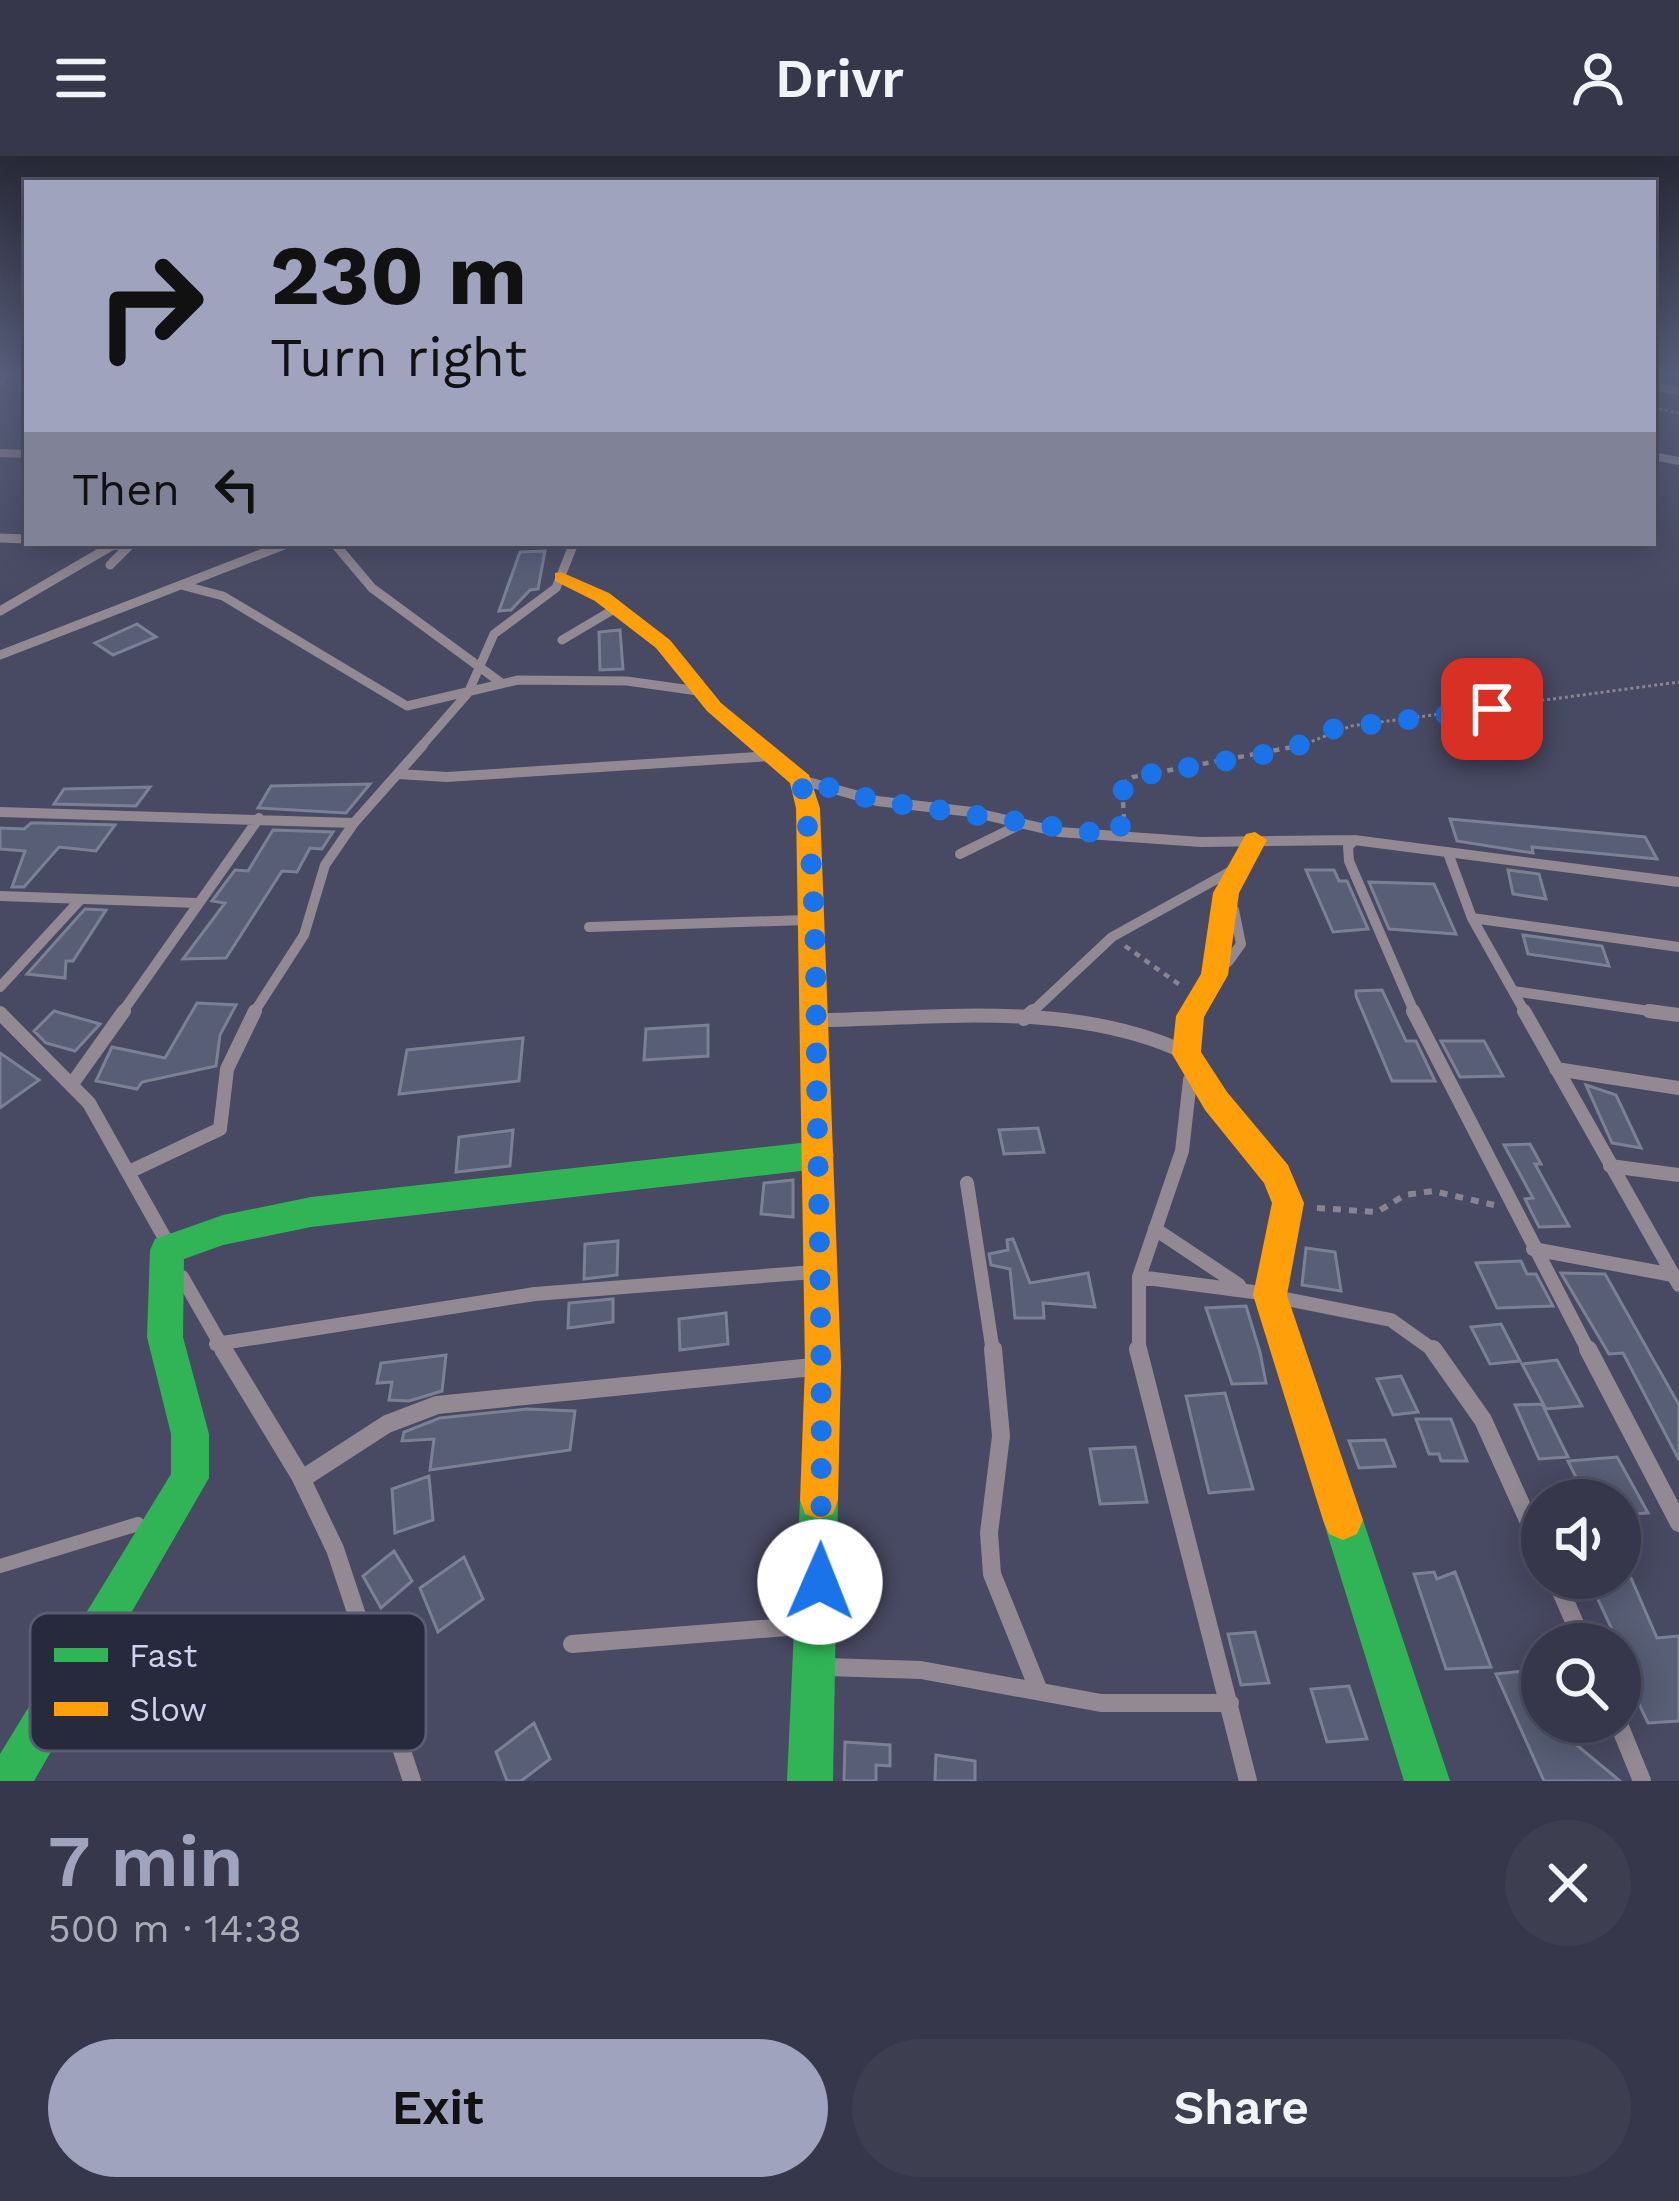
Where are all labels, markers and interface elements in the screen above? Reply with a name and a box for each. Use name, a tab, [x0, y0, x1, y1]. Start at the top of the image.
icon: menu	[48, 45, 114, 111]
icon: person	[1565, 45, 1631, 111]
text: Drivr	[775, 47, 904, 110]
text: 230 m	[270, 226, 527, 324]
icon: right	[72, 228, 228, 384]
text: Turn right	[270, 326, 527, 389]
icon: left	[204, 456, 270, 522]
text: Then	[72, 463, 180, 516]
pin	[1441, 658, 1543, 760]
icon: arrive	[1459, 676, 1525, 742]
map controls	[1521, 1479, 1641, 1743]
button: sound	[1521, 1479, 1641, 1599]
position arrow	[757, 1519, 883, 1645]
legend	[30, 1613, 426, 1751]
button: search	[1521, 1623, 1641, 1743]
text: Fast	[129, 1636, 198, 1675]
text: Slow	[129, 1690, 207, 1729]
text: 7 min	[48, 1819, 244, 1903]
button: close	[1505, 1820, 1631, 1946]
text: 500 m · 14:38	[48, 1906, 302, 1951]
button: Exit	[48, 2039, 828, 2177]
button: Share	[852, 2039, 1631, 2177]

